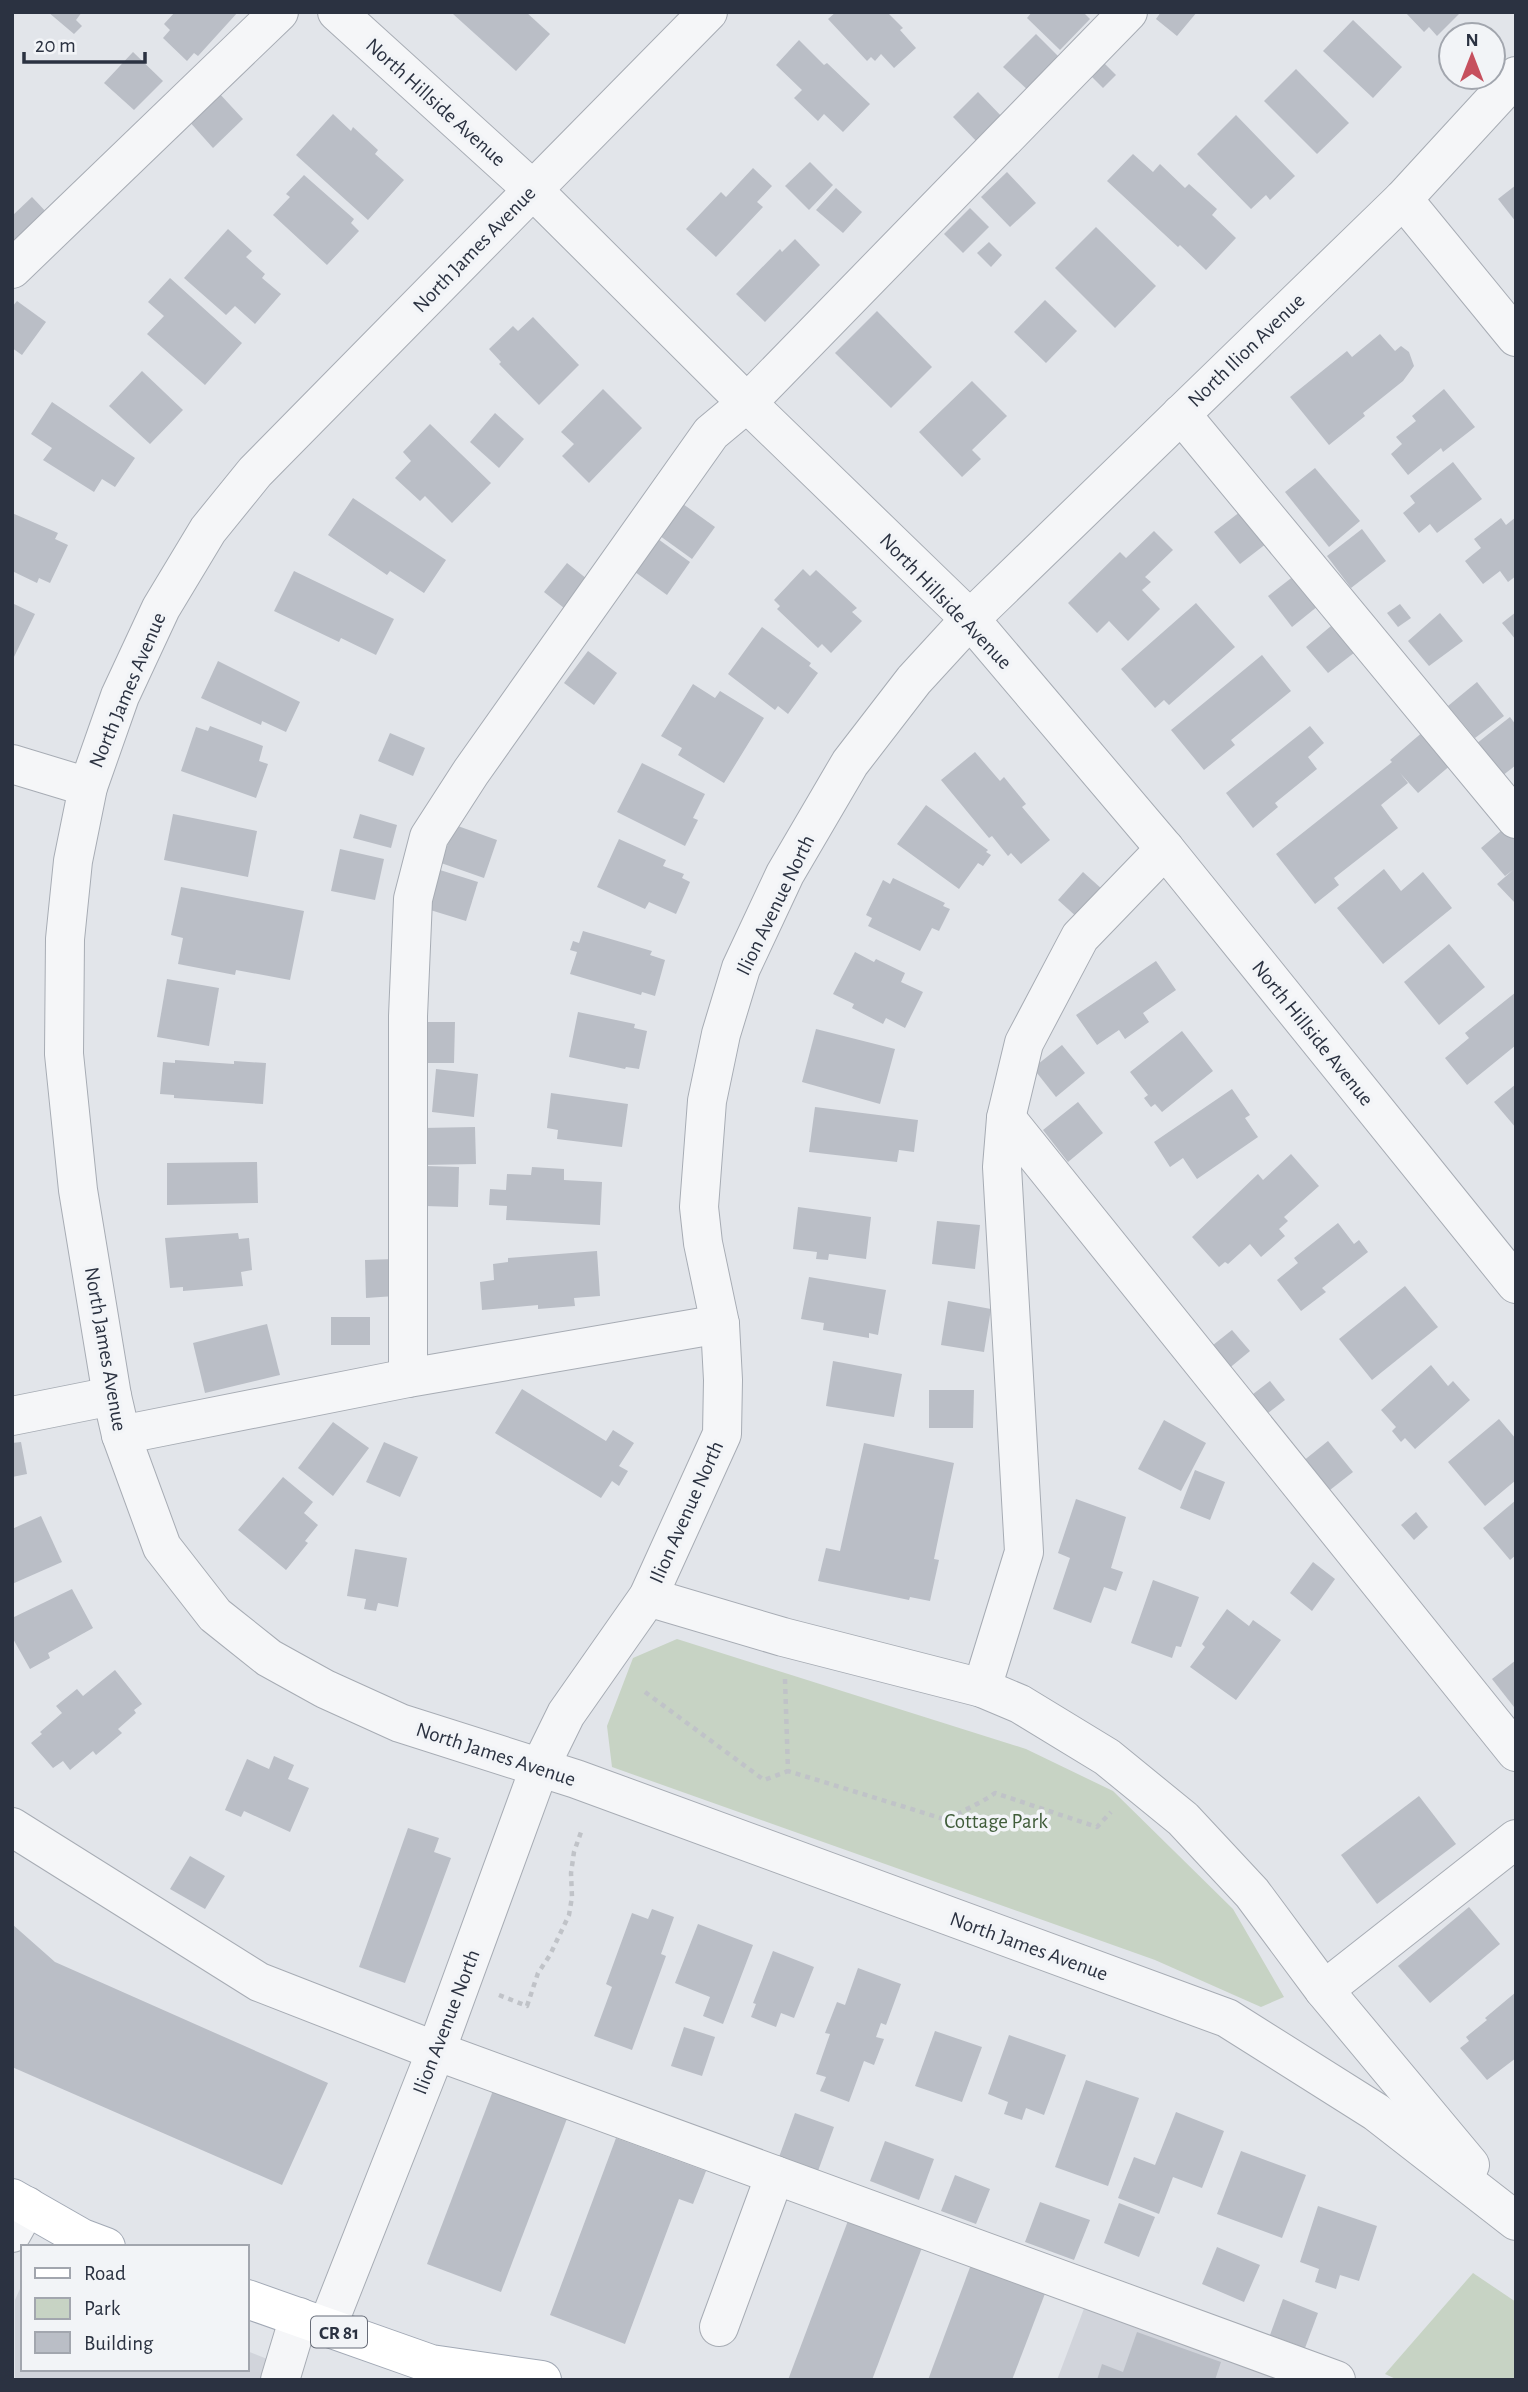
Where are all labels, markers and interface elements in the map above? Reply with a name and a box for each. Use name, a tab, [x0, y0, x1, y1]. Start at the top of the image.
scale bar	[24, 21, 145, 65]
north arrow	[1437, 21, 1507, 91]
text: N	[1465, 31, 1479, 50]
street label: North Hillside Avenue	[362, 34, 510, 170]
text: 20 m	[35, 35, 76, 56]
street label: North James Avenue	[409, 182, 540, 316]
street label: North Ilion Avenue	[1184, 290, 1309, 411]
street label: North Hillside Avenue	[876, 529, 1016, 673]
street label: North James Avenue	[85, 610, 170, 771]
street label: Ilion Avenue North	[732, 832, 819, 979]
street label: North Hillside Avenue	[1248, 957, 1377, 1110]
street label: North James Avenue	[81, 1265, 130, 1433]
street label: Ilion Avenue North	[646, 1438, 727, 1587]
street label: North James Avenue	[413, 1719, 578, 1790]
park label: Cottage Park	[944, 1811, 1048, 1832]
street label: North James Avenue	[947, 1908, 1111, 1985]
street label: Ilion Avenue North	[409, 1947, 484, 2098]
legend	[21, 2245, 248, 2371]
text: Road	[84, 2263, 126, 2284]
text: Park	[84, 2298, 121, 2319]
road number: CR 81	[311, 2316, 367, 2348]
text: Building	[84, 2333, 154, 2354]

